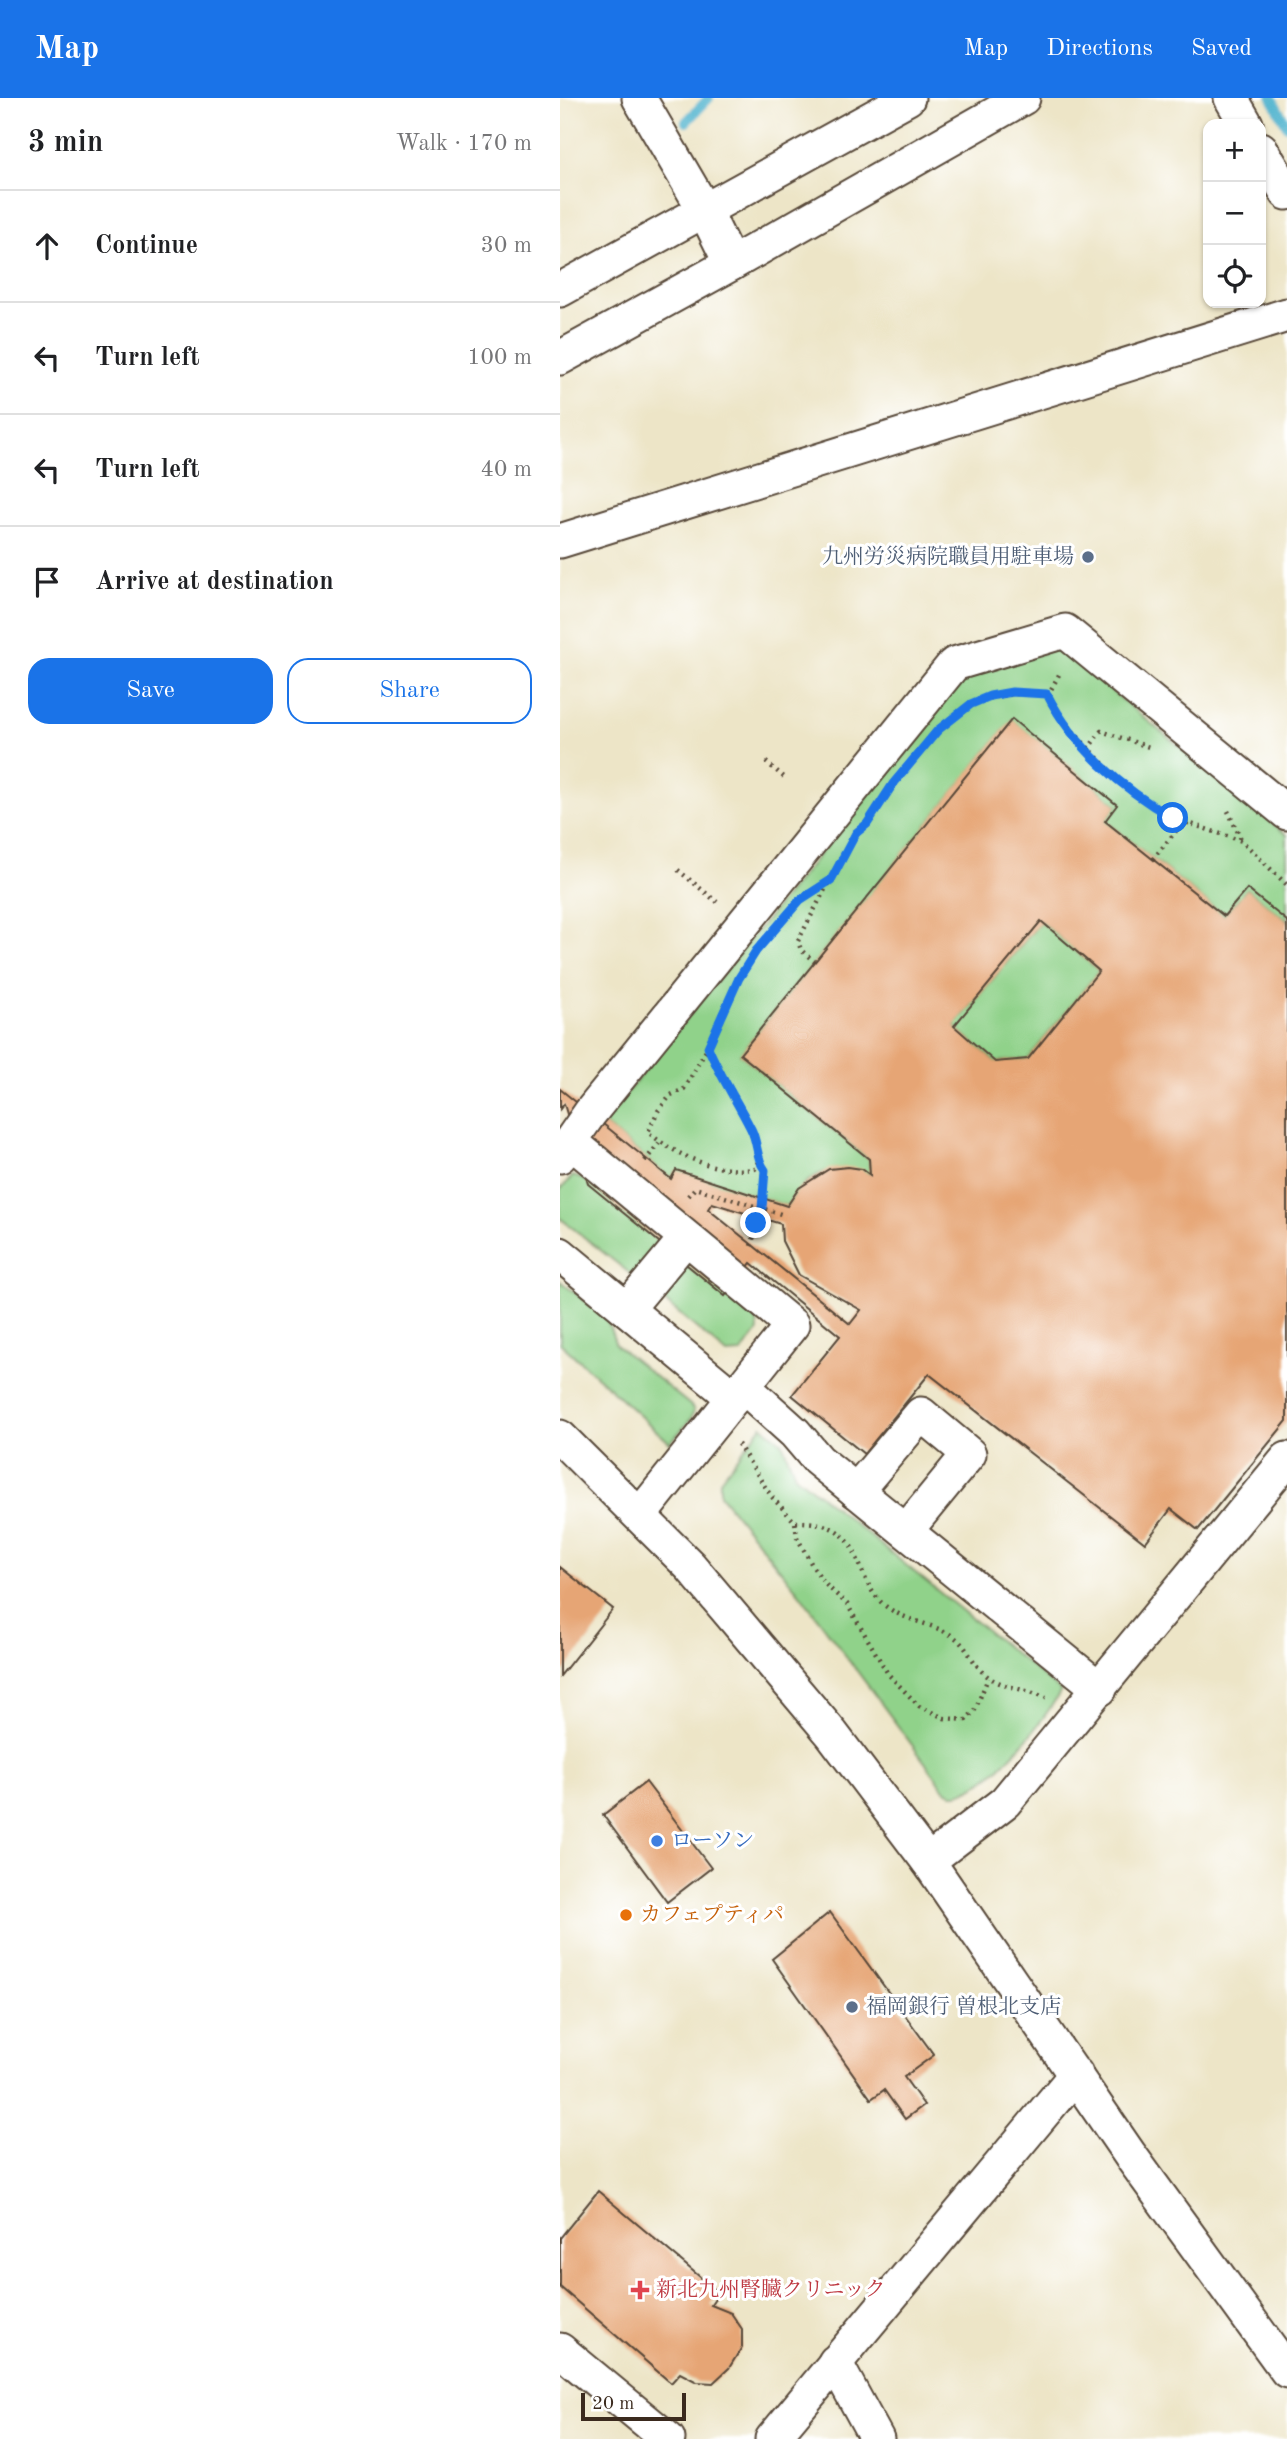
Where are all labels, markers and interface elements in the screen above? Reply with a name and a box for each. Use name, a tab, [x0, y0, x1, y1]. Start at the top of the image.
text: Map	[35, 33, 99, 66]
text: Map	[964, 37, 1008, 61]
text: Directions	[1046, 37, 1153, 61]
text: Saved	[1191, 37, 1252, 61]
map controls	[1203, 119, 1266, 308]
button: +	[1203, 119, 1266, 182]
text: 3 min	[28, 128, 103, 158]
text: Walk · 170 m	[396, 132, 532, 155]
button: −	[1203, 182, 1266, 245]
icon: ahead	[28, 227, 66, 265]
text: Continue	[95, 233, 198, 259]
text: 30 m	[481, 234, 532, 257]
button: locate	[1203, 245, 1266, 308]
icon: left	[28, 339, 66, 377]
text: Turn left	[95, 345, 200, 371]
text: 100 m	[467, 346, 532, 369]
icon: left	[28, 451, 66, 489]
text: Turn left	[95, 457, 200, 483]
text: 40 m	[481, 458, 532, 481]
place label: 九州労災病院職員用駐車場	[822, 545, 1074, 568]
marker: 九州労災病院職員用駐車場	[1080, 549, 1096, 565]
icon: arrive	[28, 563, 66, 601]
text: Arrive at destination	[95, 569, 334, 595]
button: Save	[28, 658, 273, 724]
button: Share	[287, 658, 532, 724]
route start	[1157, 802, 1188, 833]
route end	[740, 1207, 771, 1238]
place label: ローソン	[671, 1831, 754, 1852]
marker: ローソン	[649, 1833, 665, 1849]
place label: カフェプティパ	[640, 1904, 784, 1926]
marker: カフェプティパ	[618, 1907, 634, 1923]
place label: 福岡銀行 曽根北支店	[866, 1995, 1061, 2018]
marker: 福岡銀行 曽根北支店	[844, 1999, 860, 2015]
place label: 新北九州腎臓クリニック	[656, 2278, 886, 2301]
marker: 新北九州腎臓クリニック	[630, 2280, 650, 2300]
scale bar	[581, 2390, 686, 2422]
text: 20 m	[592, 2395, 634, 2414]

